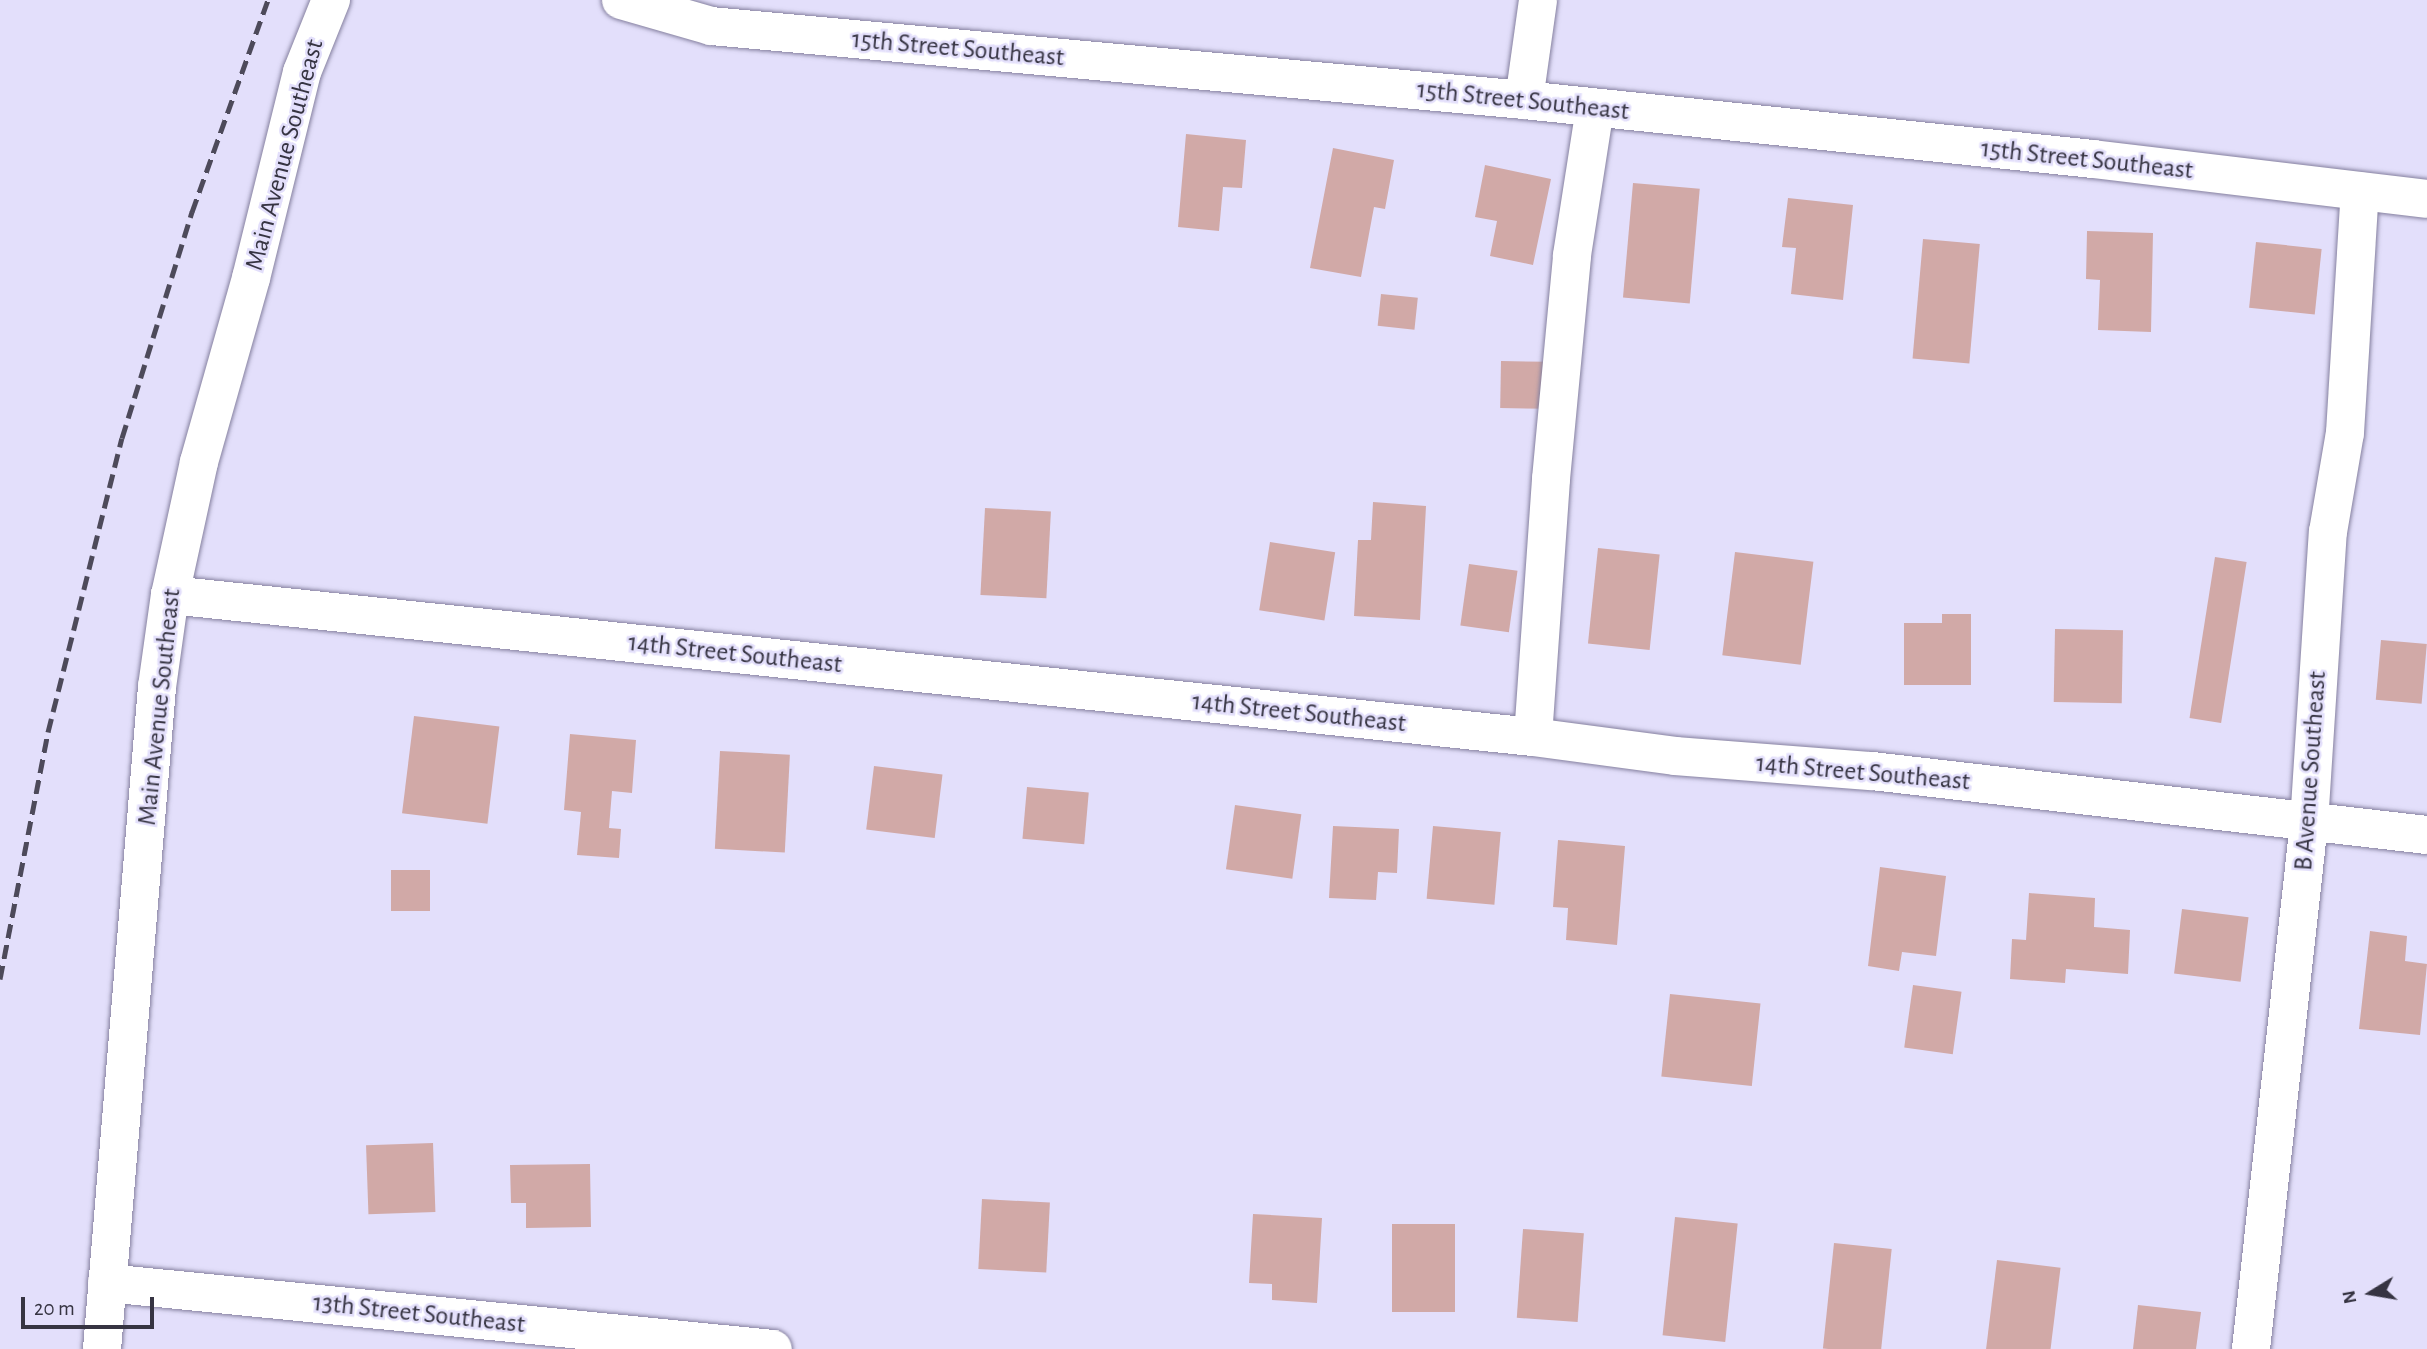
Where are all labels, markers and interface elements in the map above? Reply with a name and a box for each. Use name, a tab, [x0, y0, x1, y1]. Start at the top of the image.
street label: 15th Street Southeast	[851, 24, 1065, 74]
street label: Main Avenue Southeast	[239, 36, 331, 274]
street label: 15th Street Southeast	[1415, 74, 1631, 128]
street label: 15th Street Southeast	[1979, 133, 2195, 187]
street label: Main Avenue Southeast	[132, 587, 188, 827]
street label: 14th Street Southeast	[627, 627, 843, 681]
street label: B Avenue Southeast	[2288, 670, 2334, 872]
street label: 14th Street Southeast	[1191, 686, 1407, 740]
street label: 14th Street Southeast	[1755, 748, 1971, 798]
north arrow	[2336, 1258, 2406, 1328]
scale bar	[24, 1282, 158, 1326]
street label: 13th Street Southeast	[312, 1287, 526, 1341]
text: N	[2339, 1289, 2360, 1305]
text: 20 m	[34, 1298, 75, 1319]

